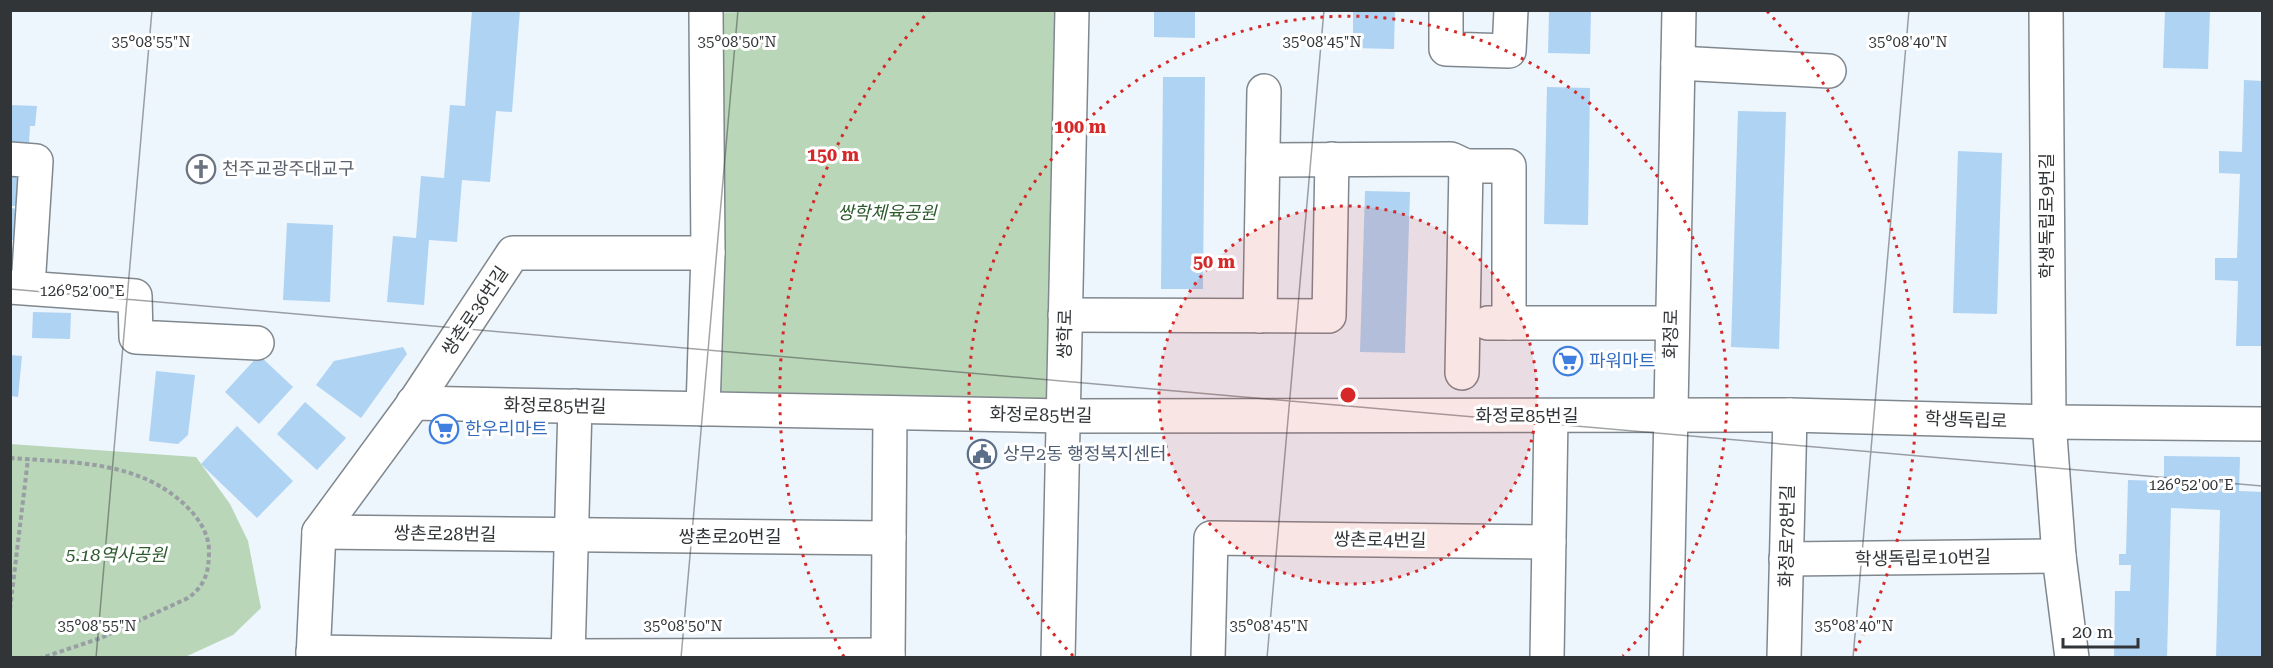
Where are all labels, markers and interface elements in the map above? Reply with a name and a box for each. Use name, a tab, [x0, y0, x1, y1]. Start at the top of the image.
text: 35°08'55"N	[111, 33, 191, 51]
text: 35°08'50"N	[697, 33, 777, 51]
text: 35°08'45"N	[1282, 33, 1362, 51]
text: 35°08'40"N	[1868, 33, 1948, 51]
text: 100 m	[1054, 116, 1107, 137]
text: 150 m	[807, 144, 860, 165]
church icon: 천주교광주대교구	[185, 153, 217, 185]
street label: 학생독립로9번길	[2036, 153, 2057, 279]
place label: 천주교광주대교구	[222, 158, 354, 179]
park label: 쌍학체육공원	[837, 202, 938, 223]
text: 50 m	[1193, 251, 1236, 272]
street label: 쌍촌로36번길	[437, 262, 512, 359]
text: 126°52'00"E	[39, 282, 125, 300]
street label: 쌍학로	[1054, 309, 1075, 359]
street label: 화정로	[1660, 309, 1681, 359]
supermarket icon: 파워마트	[1552, 345, 1584, 377]
place label: 파워마트	[1589, 350, 1655, 371]
centre of rings	[1338, 385, 1358, 405]
street label: 화정로85번길	[503, 394, 607, 417]
street label: 화정로85번길	[989, 403, 1093, 426]
street label: 화정로85번길	[1476, 405, 1578, 426]
street label: 학생독립로	[1924, 408, 2008, 431]
supermarket icon: 한우리마트	[428, 413, 460, 445]
place label: 한우리마트	[465, 418, 548, 439]
public building icon: 상무2동 행정복지센터	[966, 438, 998, 470]
place label: 상무2동 행정복지센터	[1003, 443, 1167, 464]
text: 126°52'00"E	[2148, 476, 2234, 494]
street label: 화정로78번길	[1775, 484, 1798, 588]
street label: 쌍촌로28번길	[393, 522, 497, 545]
street label: 쌍촌로20번길	[679, 526, 781, 547]
street label: 쌍촌로4번길	[1333, 528, 1427, 551]
park label: 5.18역사공원	[65, 544, 168, 565]
street label: 학생독립로10번길	[1855, 546, 1991, 569]
scale bar	[2063, 611, 2138, 649]
text: 35°08'55"N	[57, 617, 137, 635]
text: 35°08'50"N	[643, 617, 723, 635]
text: 35°08'45"N	[1229, 617, 1309, 635]
text: 35°08'40"N	[1814, 617, 1894, 635]
text: 20 m	[2072, 621, 2113, 642]

